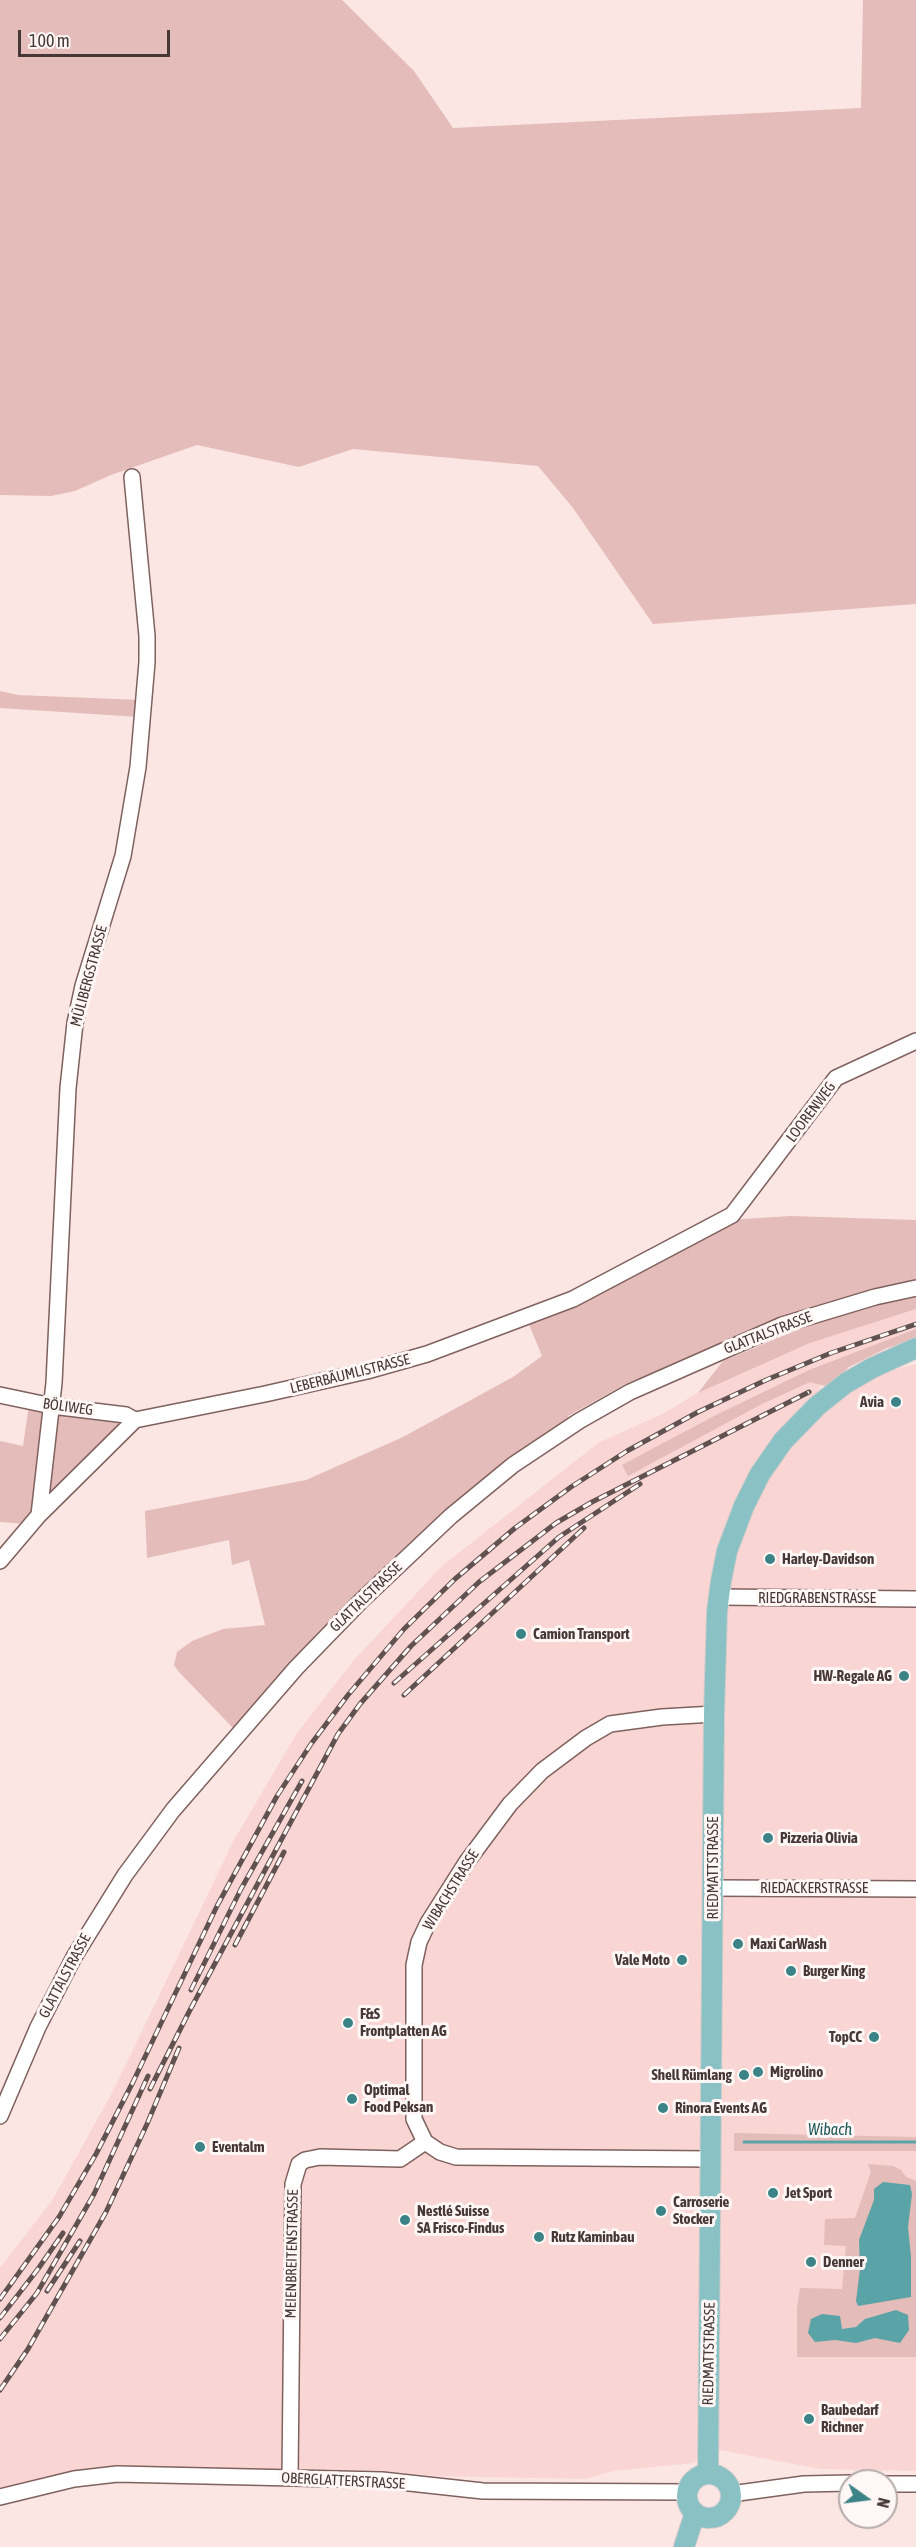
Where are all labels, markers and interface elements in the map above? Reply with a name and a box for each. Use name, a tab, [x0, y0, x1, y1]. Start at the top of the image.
scale bar	[21, 18, 172, 56]
text: 100 m	[29, 30, 70, 51]
street label: MÜLIBERGSTRASSE	[67, 923, 111, 1029]
street label: LOORENWEG	[782, 1078, 840, 1146]
street label: GLATTALSTRASSE	[721, 1308, 815, 1358]
street label: LEBERBÄUMLISTRASSE	[288, 1350, 412, 1398]
place label: Avia	[860, 1393, 884, 1411]
street label: BÖLIWEG	[42, 1395, 94, 1419]
marker: Avia	[889, 1395, 903, 1409]
place label: Harley-Davidson	[782, 1550, 874, 1568]
marker: Harley-Davidson	[763, 1552, 777, 1566]
street label: GLATTALSTRASSE	[326, 1558, 406, 1636]
street label: RIEDGRABENSTRASSE	[758, 1589, 876, 1607]
place label: Camion Transport	[533, 1625, 629, 1643]
marker: Camion Transport	[514, 1627, 528, 1641]
place label: HW-Regale AG	[813, 1667, 892, 1685]
marker: HW-Regale AG	[897, 1669, 911, 1683]
street label: RIEDMATTSTRASSE	[704, 1817, 722, 1919]
place label: Pizzeria Olivia	[780, 1829, 858, 1847]
marker: Pizzeria Olivia	[761, 1831, 775, 1845]
street label: WIBACHSTRASSE	[419, 1846, 483, 1934]
street label: RIEDACKERSTRASSE	[760, 1879, 868, 1897]
street label: GLATTALSTRASSE	[35, 1931, 95, 2021]
place label: Maxi CarWash	[750, 1935, 827, 1953]
marker: Maxi CarWash	[731, 1937, 745, 1951]
place label: Vale Moto	[615, 1951, 670, 1969]
marker: Vale Moto	[675, 1953, 689, 1967]
place label: Burger King	[803, 1962, 865, 1980]
marker: Burger King	[784, 1964, 798, 1978]
place label: F&S Frontplatten AG	[360, 2005, 447, 2040]
marker: F&S Frontplatten AG	[341, 2016, 355, 2030]
place label: TopCC	[829, 2028, 862, 2046]
marker: TopCC	[867, 2030, 881, 2044]
place label: Migrolino	[770, 2063, 823, 2081]
marker: Migrolino	[751, 2065, 765, 2079]
place label: Shell Rümlang	[651, 2066, 732, 2084]
marker: Shell Rümlang	[737, 2068, 751, 2082]
place label: Optimal Food Peksan	[364, 2081, 433, 2116]
marker: Optimal Food Peksan	[345, 2092, 359, 2106]
place label: Rinora Events AG	[675, 2099, 767, 2117]
marker: Rinora Events AG	[656, 2101, 670, 2115]
water label: Wibach	[808, 2120, 852, 2140]
place label: Eventalm	[212, 2138, 265, 2156]
marker: Eventalm	[193, 2140, 207, 2154]
place label: Jet Sport	[785, 2184, 832, 2202]
marker: Jet Sport	[766, 2186, 780, 2200]
street label: MEIENBREITENSTRASSE	[282, 2189, 302, 2319]
place label: Carroserie Stocker	[673, 2193, 729, 2228]
place label: Nestlé Suisse SA Frisco-Findus	[417, 2202, 504, 2237]
marker: Carroserie Stocker	[654, 2204, 668, 2218]
marker: Nestlé Suisse SA Frisco-Findus	[398, 2213, 412, 2227]
place label: Rutz Kaminbau	[551, 2228, 634, 2246]
marker: Rutz Kaminbau	[532, 2230, 546, 2244]
place label: Denner	[823, 2253, 864, 2271]
marker: Denner	[804, 2255, 818, 2269]
street label: RIEDMATTSTRASSE	[699, 2302, 719, 2406]
place label: Baubedarf Richner	[821, 2401, 879, 2436]
marker: Baubedarf Richner	[802, 2412, 816, 2426]
street label: OBERGLATTERSTRASSE	[281, 2469, 405, 2493]
north arrow	[838, 2469, 898, 2529]
text: N	[874, 2496, 893, 2510]

